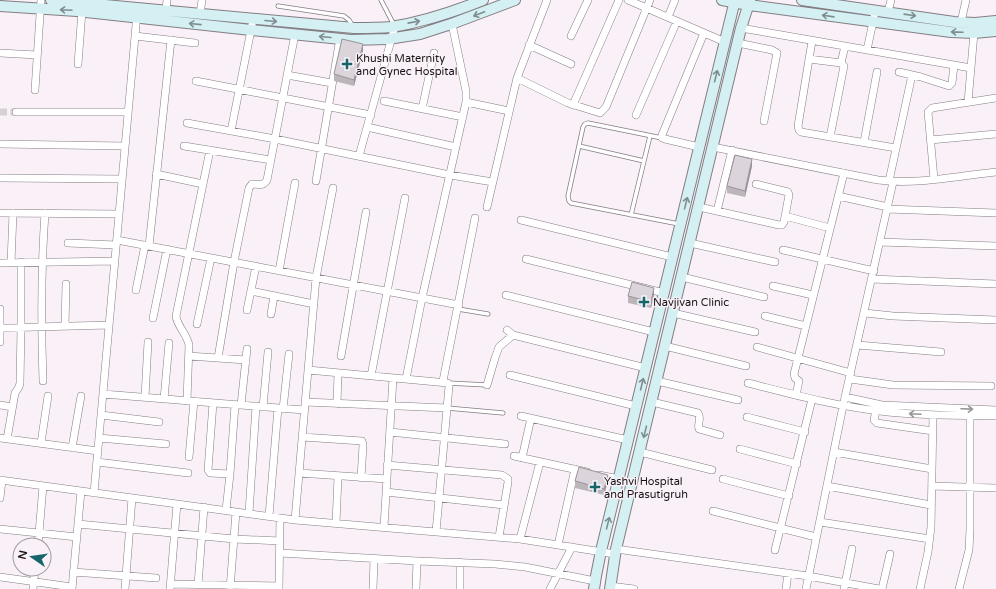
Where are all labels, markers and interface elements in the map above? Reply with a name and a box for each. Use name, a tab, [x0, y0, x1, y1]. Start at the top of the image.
one-way arrow	[60, 6, 73, 14]
one-way arrow	[473, 10, 485, 18]
one-way arrow	[903, 11, 916, 19]
one-way arrow	[822, 12, 835, 20]
one-way arrow	[264, 18, 277, 25]
one-way arrow	[407, 18, 420, 26]
one-way arrow	[189, 20, 202, 28]
one-way arrow	[951, 28, 964, 36]
one-way arrow	[319, 33, 332, 41]
place label: Khushi Maternity and Gynec Hospital	[356, 52, 458, 78]
marker: Khushi Maternity and Gynec Hospital	[341, 58, 353, 70]
one-way arrow	[713, 70, 721, 83]
one-way arrow	[682, 197, 690, 210]
marker: Navjivan Clinic	[638, 296, 650, 308]
place label: Navjivan Clinic	[653, 296, 729, 309]
one-way arrow	[638, 377, 646, 390]
one-way arrow	[960, 405, 973, 412]
one-way arrow	[909, 410, 922, 418]
one-way arrow	[640, 425, 648, 438]
place label: Yashvi Hospital and Prasutigruh	[604, 475, 688, 501]
marker: Yashvi Hospital and Prasutigruh	[589, 481, 601, 493]
one-way arrow	[604, 517, 612, 530]
north arrow	[12, 537, 52, 577]
text: N	[15, 549, 30, 561]

